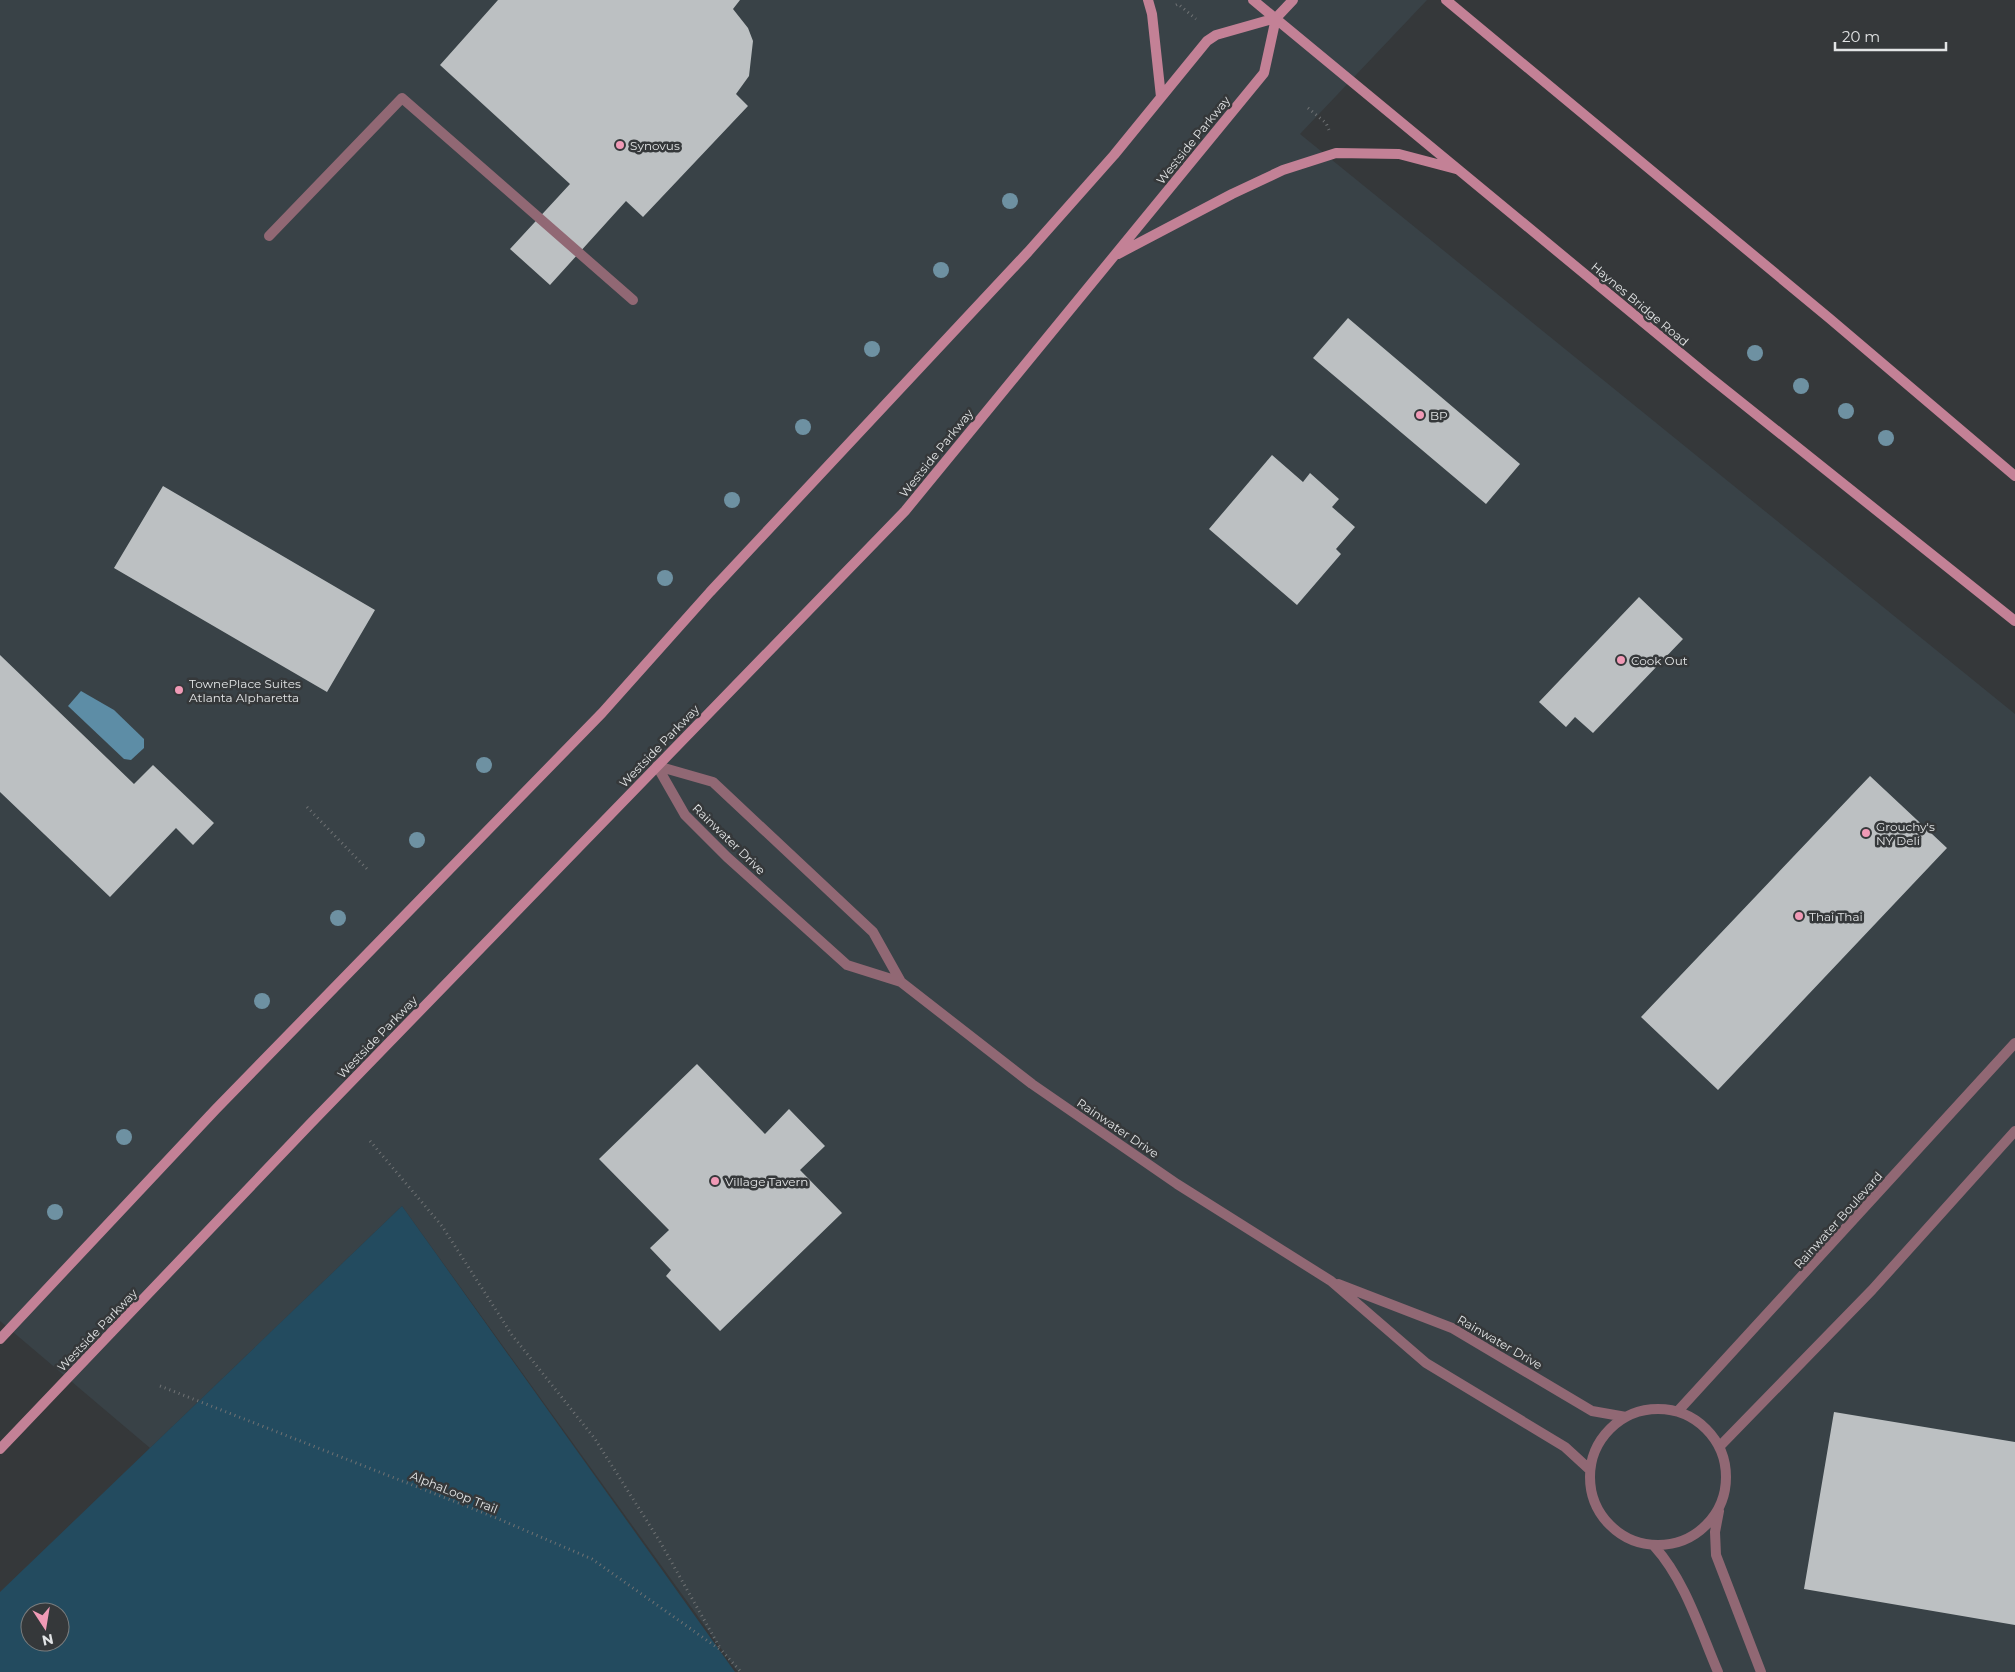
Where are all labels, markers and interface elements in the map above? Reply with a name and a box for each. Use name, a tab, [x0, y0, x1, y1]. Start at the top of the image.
scale bar	[1835, 20, 1946, 52]
text: 20 m	[1842, 27, 1880, 46]
street label: Westside Parkway	[1153, 93, 1233, 187]
place label: Synovus	[630, 138, 680, 153]
marker: Synovus	[614, 139, 626, 151]
street label: Haynes Bridge Road	[1588, 259, 1692, 349]
street label: Westside Parkway	[896, 406, 976, 500]
place label: BP	[1430, 408, 1448, 423]
marker: BP	[1414, 409, 1426, 421]
place label: Cook Out	[1631, 653, 1688, 668]
marker: Cook Out	[1615, 654, 1627, 666]
place label: TownePlace Suites Atlanta Alpharetta	[189, 676, 301, 705]
marker: TownePlace Suites Atlanta Alpharetta	[173, 684, 185, 696]
street label: Westside Parkway	[616, 701, 703, 790]
street label: Rainwater Drive	[689, 800, 769, 878]
place label: Grouchy's NY Deli	[1876, 819, 1935, 848]
marker: Grouchy's NY Deli	[1860, 827, 1872, 839]
place label: Thai Thai	[1809, 909, 1863, 924]
marker: Thai Thai	[1793, 910, 1805, 922]
street label: Westside Parkway	[334, 992, 421, 1081]
street label: Rainwater Drive	[1074, 1095, 1162, 1161]
street label: Rainwater Boulevard	[1791, 1168, 1885, 1272]
place label: Village Tavern	[725, 1174, 808, 1189]
marker: Village Tavern	[709, 1175, 721, 1187]
street label: Westside Parkway	[54, 1285, 141, 1374]
street label: Rainwater Drive	[1455, 1312, 1545, 1372]
street label: AlphaLoop Trail	[408, 1468, 500, 1516]
north arrow	[20, 1602, 70, 1652]
text: N	[40, 1630, 55, 1650]

